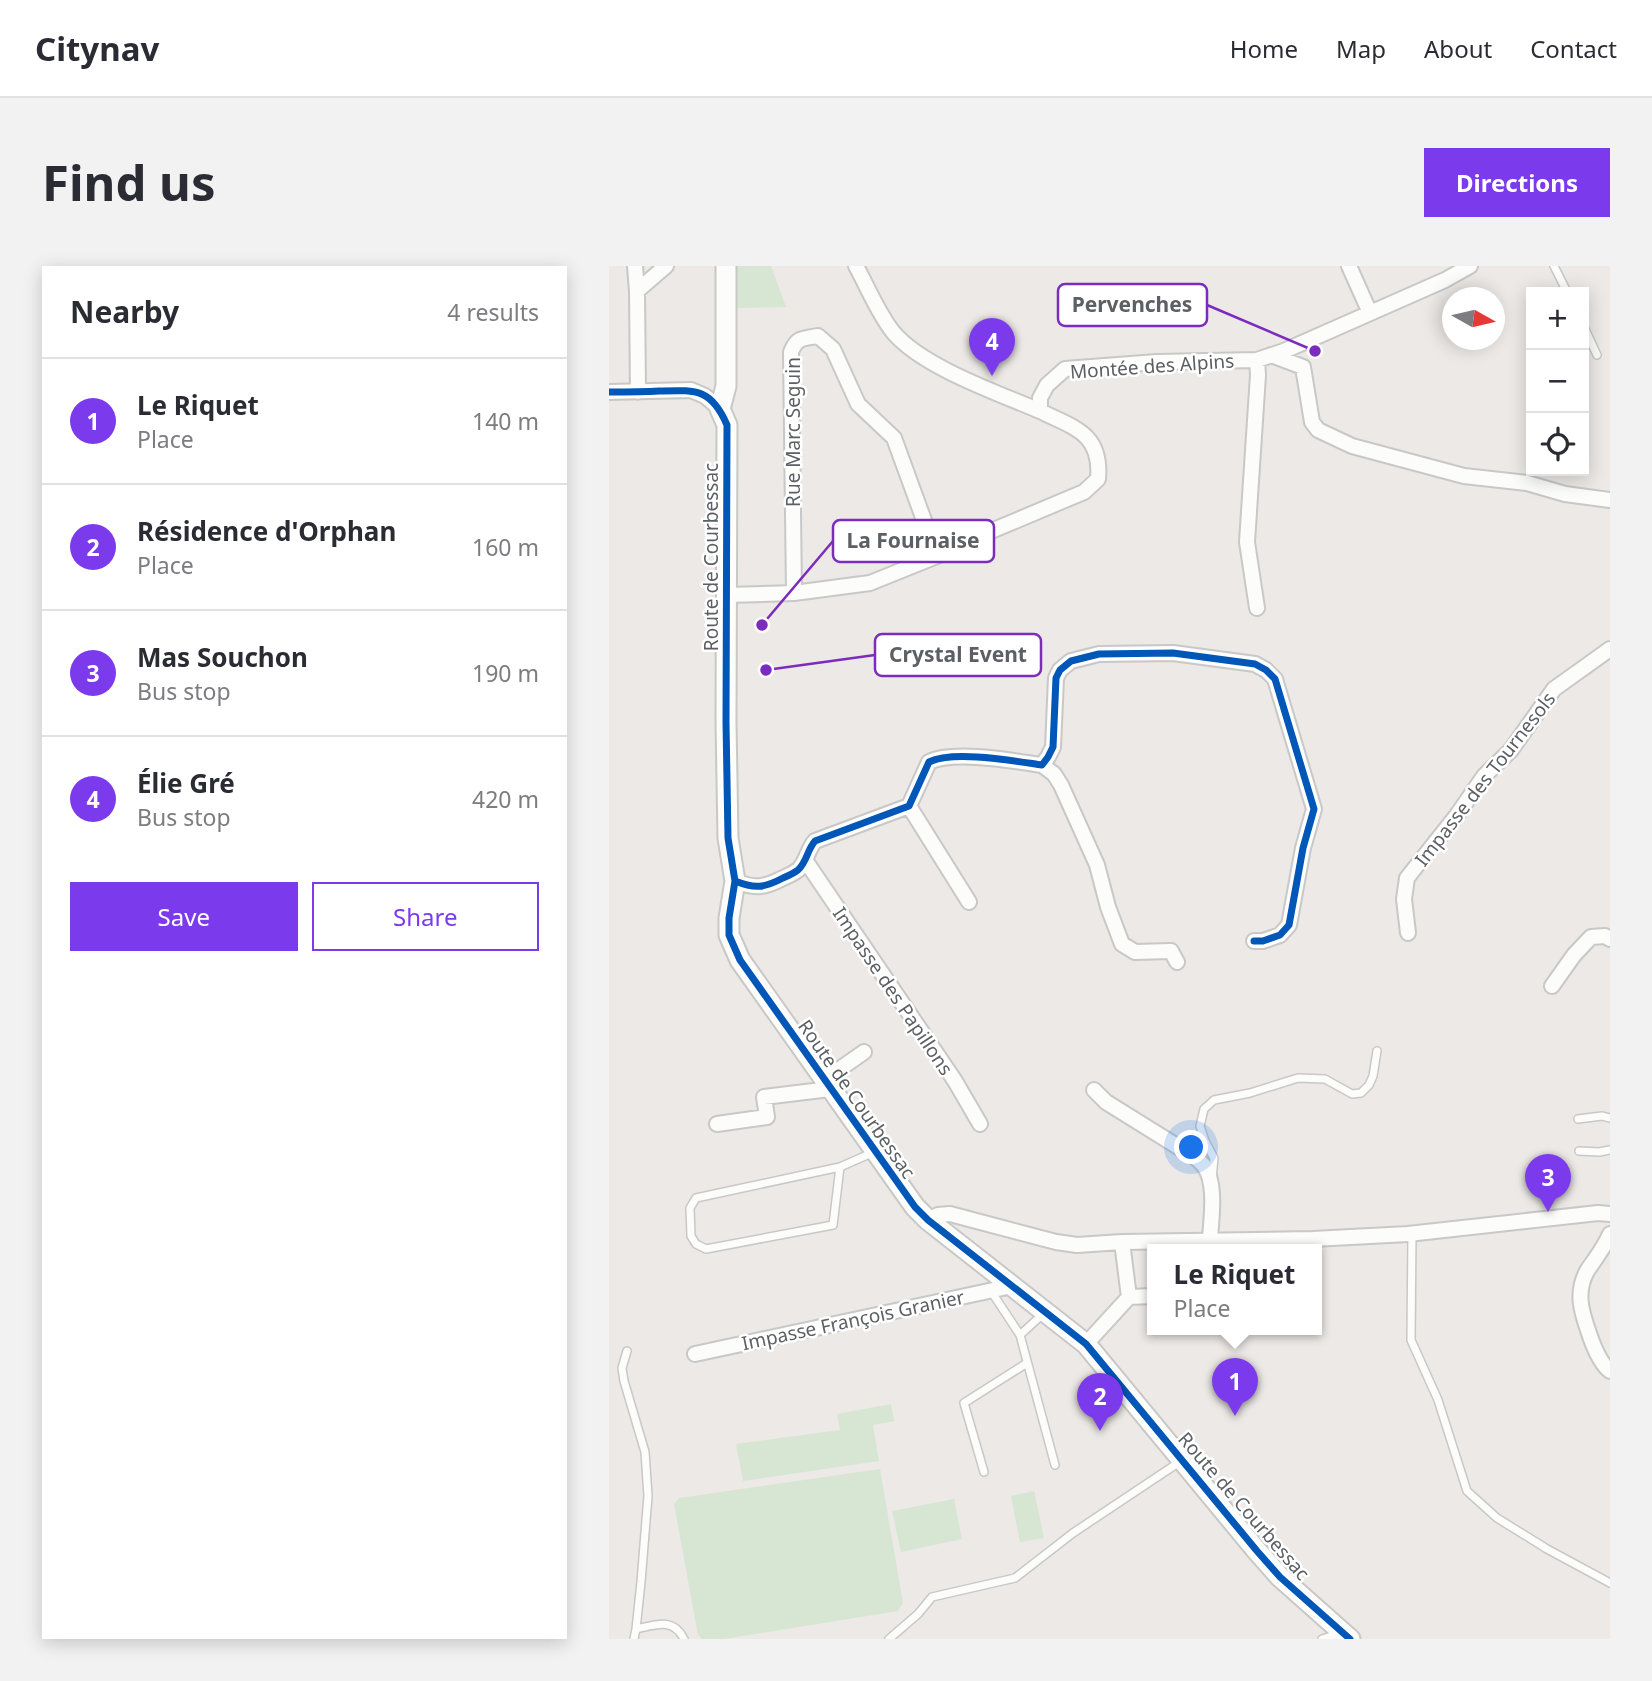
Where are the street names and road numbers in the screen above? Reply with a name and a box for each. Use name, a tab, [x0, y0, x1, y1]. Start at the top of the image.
street label: Montée des Alpins	[1069, 347, 1235, 385]
street label: Rue Marc Seguin	[780, 357, 806, 507]
street label: Route de Courbessac	[698, 463, 724, 651]
street label: Impasse des Tournesols	[1409, 687, 1561, 871]
street label: Impasse des Papillons	[827, 902, 959, 1080]
street label: Route de Courbessac	[792, 1014, 922, 1184]
street label: Impasse François Granier	[739, 1284, 967, 1356]
street label: Route de Courbessac	[1172, 1426, 1316, 1586]

